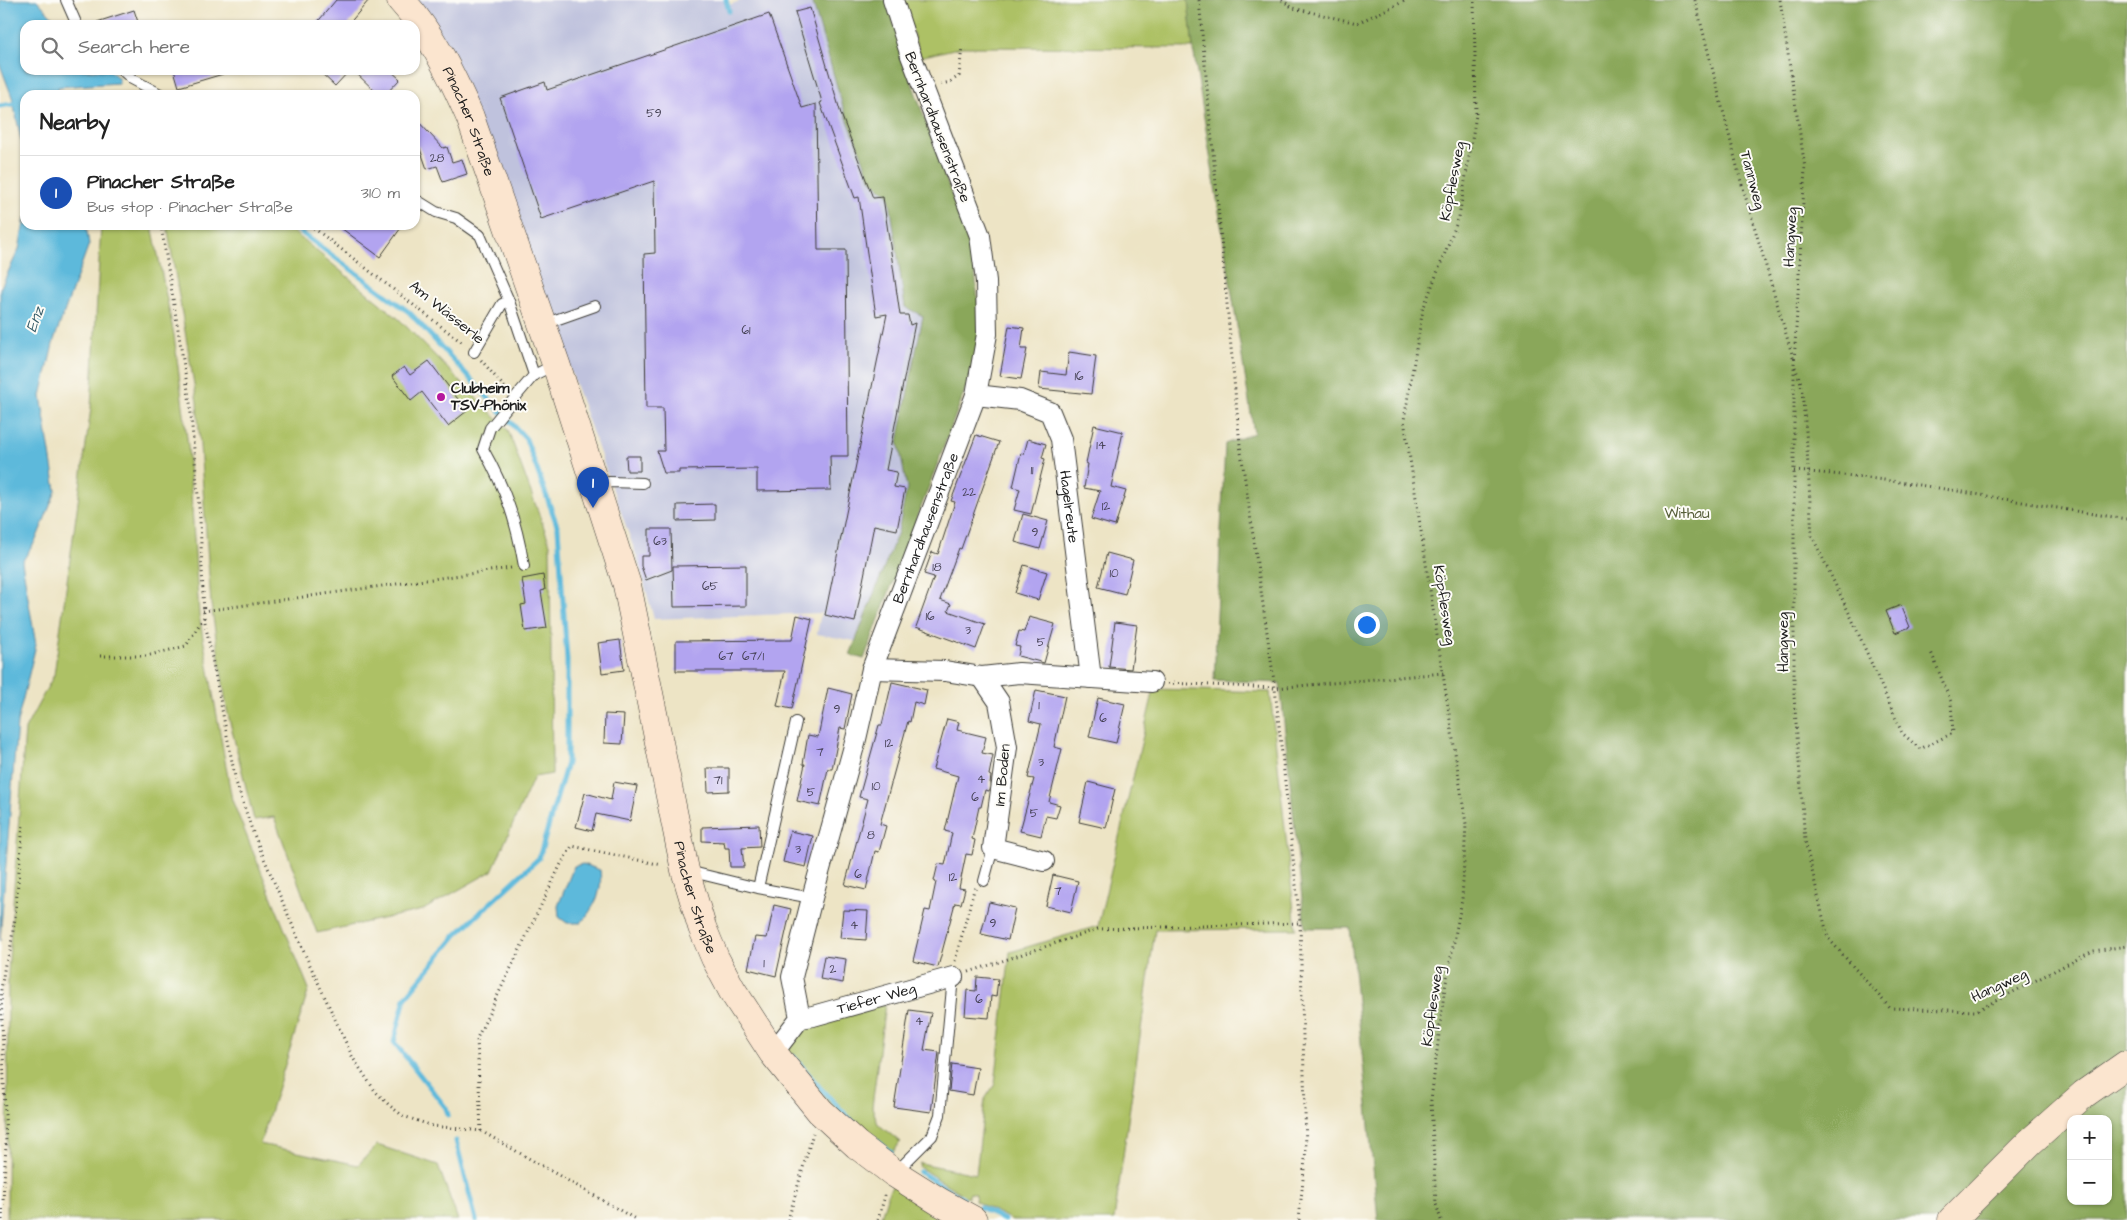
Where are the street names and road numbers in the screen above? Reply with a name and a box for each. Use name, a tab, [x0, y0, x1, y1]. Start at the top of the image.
street label: Bernhardhausenstraße	[899, 49, 976, 205]
street label: Pinacher Straße	[437, 63, 500, 179]
street label: Köpflesweg	[1434, 139, 1472, 223]
street label: Tannweg	[1734, 148, 1770, 212]
street label: Hangweg	[1778, 206, 1804, 268]
street label: Am Wässerle	[405, 276, 489, 349]
street label: Bernhardhausenstraße	[888, 450, 964, 607]
street label: Hagelreute	[1054, 469, 1084, 544]
street label: Köpflesweg	[1427, 564, 1461, 647]
street label: Hangweg	[1773, 612, 1795, 672]
street label: Im Boden	[989, 743, 1016, 807]
street label: Pinacher Straße	[668, 839, 722, 957]
street label: Hangweg	[1968, 963, 2031, 1009]
street label: Köpflesweg	[1416, 964, 1450, 1048]
street label: Tiefer Weg	[835, 978, 919, 1020]

